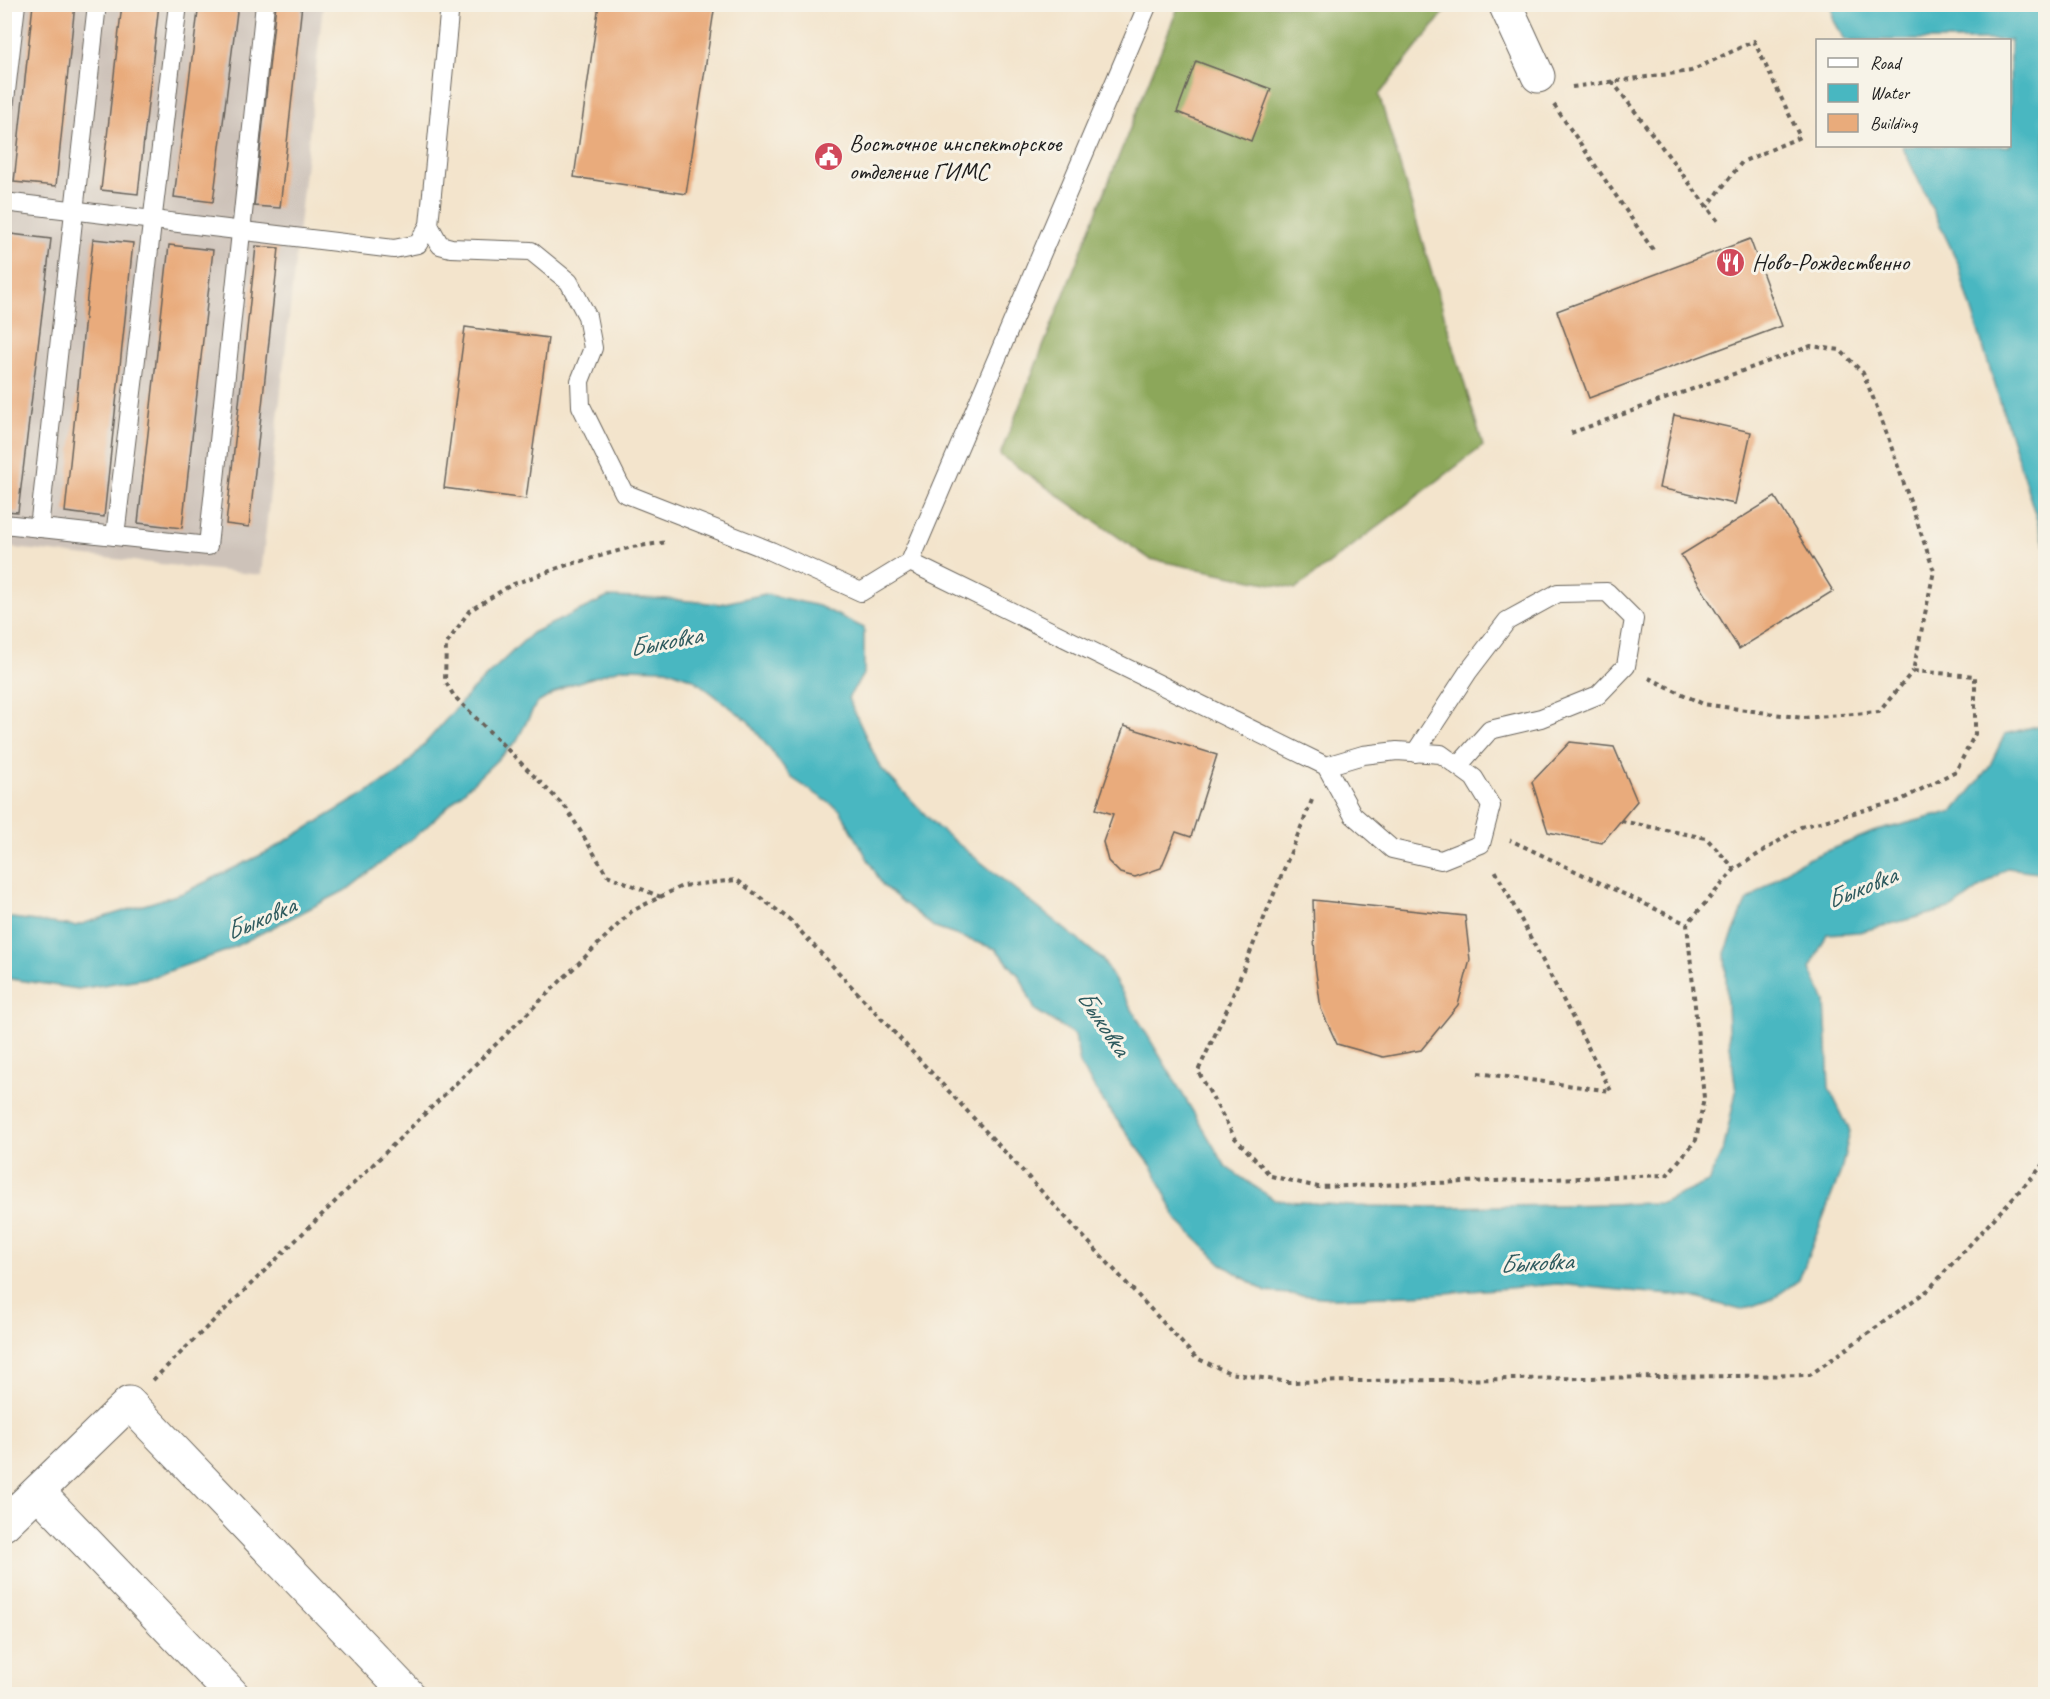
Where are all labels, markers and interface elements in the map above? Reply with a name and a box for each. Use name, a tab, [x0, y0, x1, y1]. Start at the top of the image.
legend	[1816, 39, 2011, 147]
text: Road	[1870, 52, 1903, 74]
text: Water	[1870, 82, 1911, 104]
text: Building	[1870, 112, 1919, 134]
place label: Восточное инспекторское отделение ГИМС	[849, 128, 1063, 186]
public building icon: Восточное инспекторское отделение ГИМС	[812, 141, 844, 173]
restaurant icon: Ново-Рождественно	[1715, 246, 1747, 278]
place label: Ново-Рождественно	[1752, 247, 1911, 277]
water label: Быковка	[626, 618, 707, 665]
water label: Быковка	[1821, 858, 1904, 916]
water label: Быковка	[220, 888, 303, 948]
water label: Быковка	[1069, 983, 1139, 1064]
water label: Быковка	[1499, 1244, 1576, 1281]

